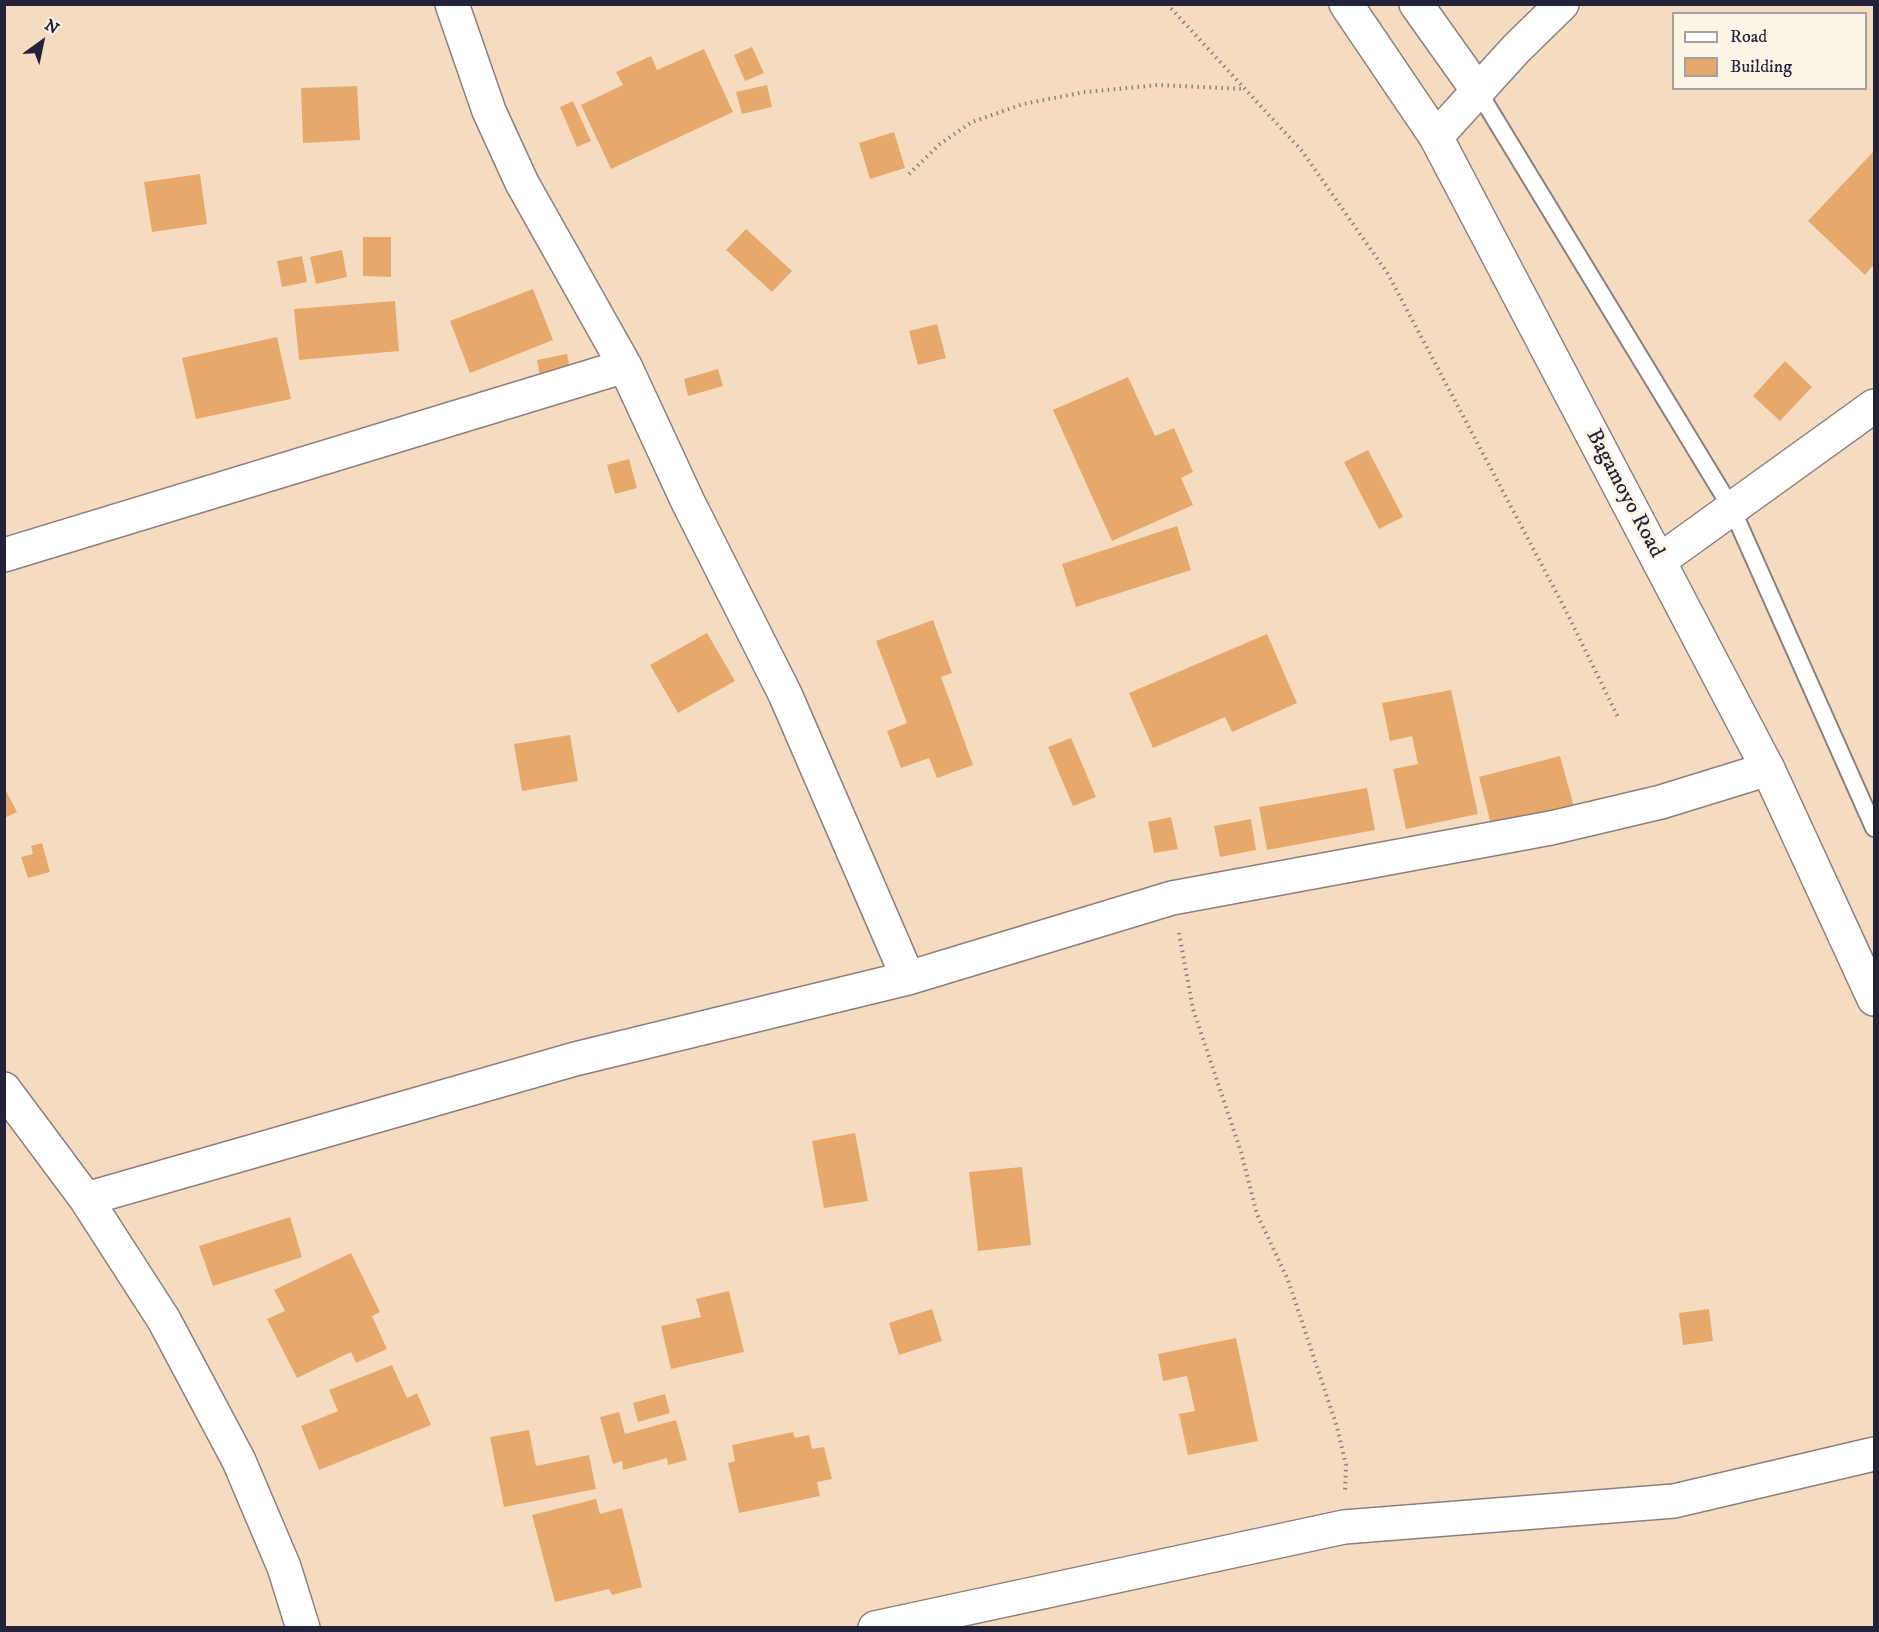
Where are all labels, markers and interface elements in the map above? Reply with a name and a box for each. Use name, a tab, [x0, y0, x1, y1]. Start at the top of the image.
north arrow	[12, 12, 72, 72]
legend	[1672, 12, 1867, 90]
text: N	[41, 15, 63, 39]
text: Road	[1730, 26, 1767, 48]
text: Building	[1730, 56, 1792, 78]
street label: Bagamoyo Road	[1579, 425, 1669, 563]

